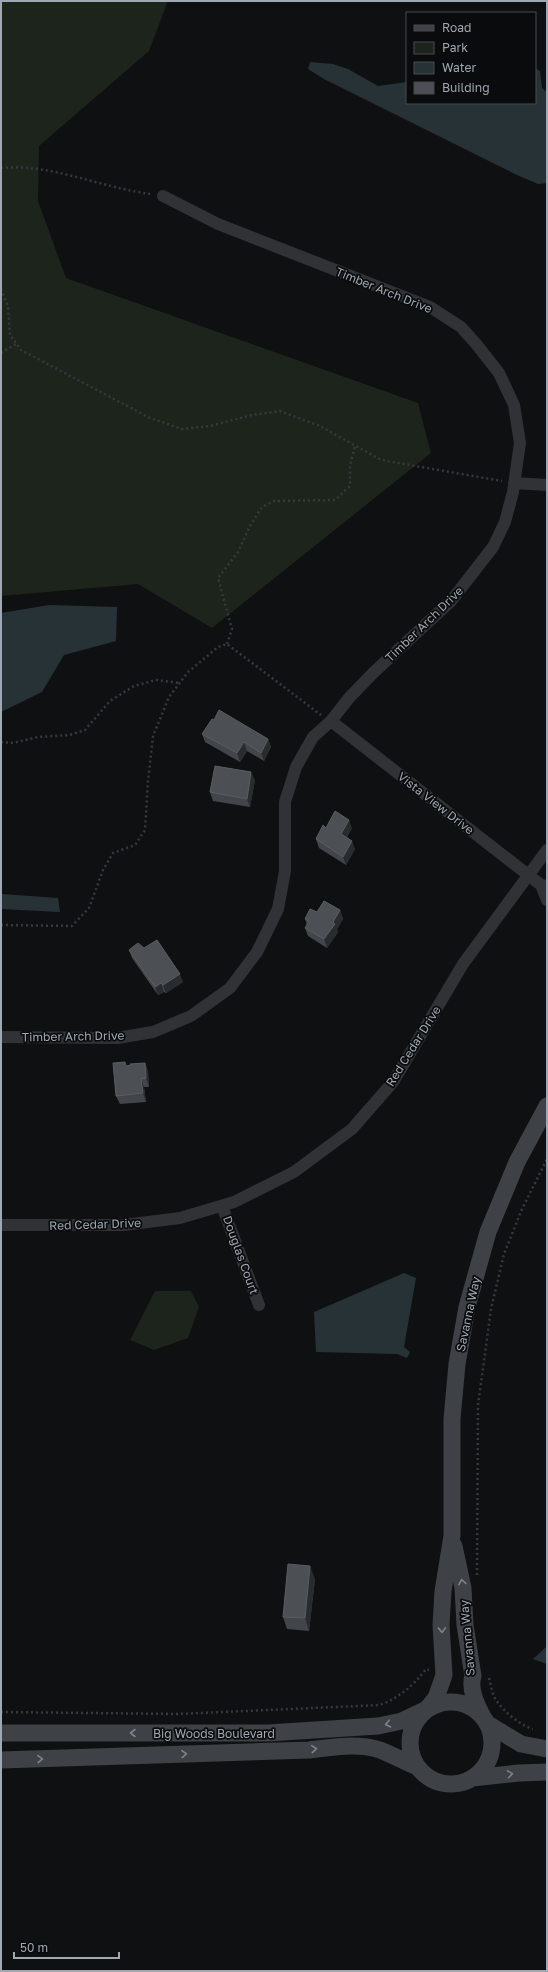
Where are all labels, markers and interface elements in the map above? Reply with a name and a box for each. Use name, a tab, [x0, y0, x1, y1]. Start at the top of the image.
legend	[406, 12, 536, 104]
text: Road	[442, 20, 471, 35]
text: Park	[442, 40, 468, 55]
text: Water	[442, 60, 476, 75]
text: Building	[442, 80, 490, 95]
street label: Timber Arch Drive	[334, 264, 434, 316]
street label: Timber Arch Drive	[382, 583, 466, 665]
street label: Vista View Drive	[395, 769, 477, 837]
street label: Red Cedar Drive	[382, 1003, 444, 1089]
street label: Timber Arch Drive	[22, 1028, 124, 1044]
street label: Douglas Court	[220, 1214, 262, 1297]
street label: Red Cedar Drive	[49, 1215, 141, 1233]
street label: Savanna Way	[453, 1275, 483, 1353]
one-way arrow	[458, 1579, 466, 1585]
street label: Savanna Way	[456, 1599, 478, 1677]
one-way arrow	[437, 1627, 446, 1633]
one-way arrow	[385, 1719, 392, 1727]
street label: Big Woods Boulevard	[153, 1726, 275, 1741]
one-way arrow	[130, 1729, 136, 1737]
one-way arrow	[311, 1745, 317, 1754]
one-way arrow	[181, 1750, 187, 1758]
one-way arrow	[37, 1755, 43, 1763]
one-way arrow	[506, 1770, 513, 1779]
scale bar	[14, 1934, 119, 1960]
text: 50 m	[20, 1940, 48, 1955]

